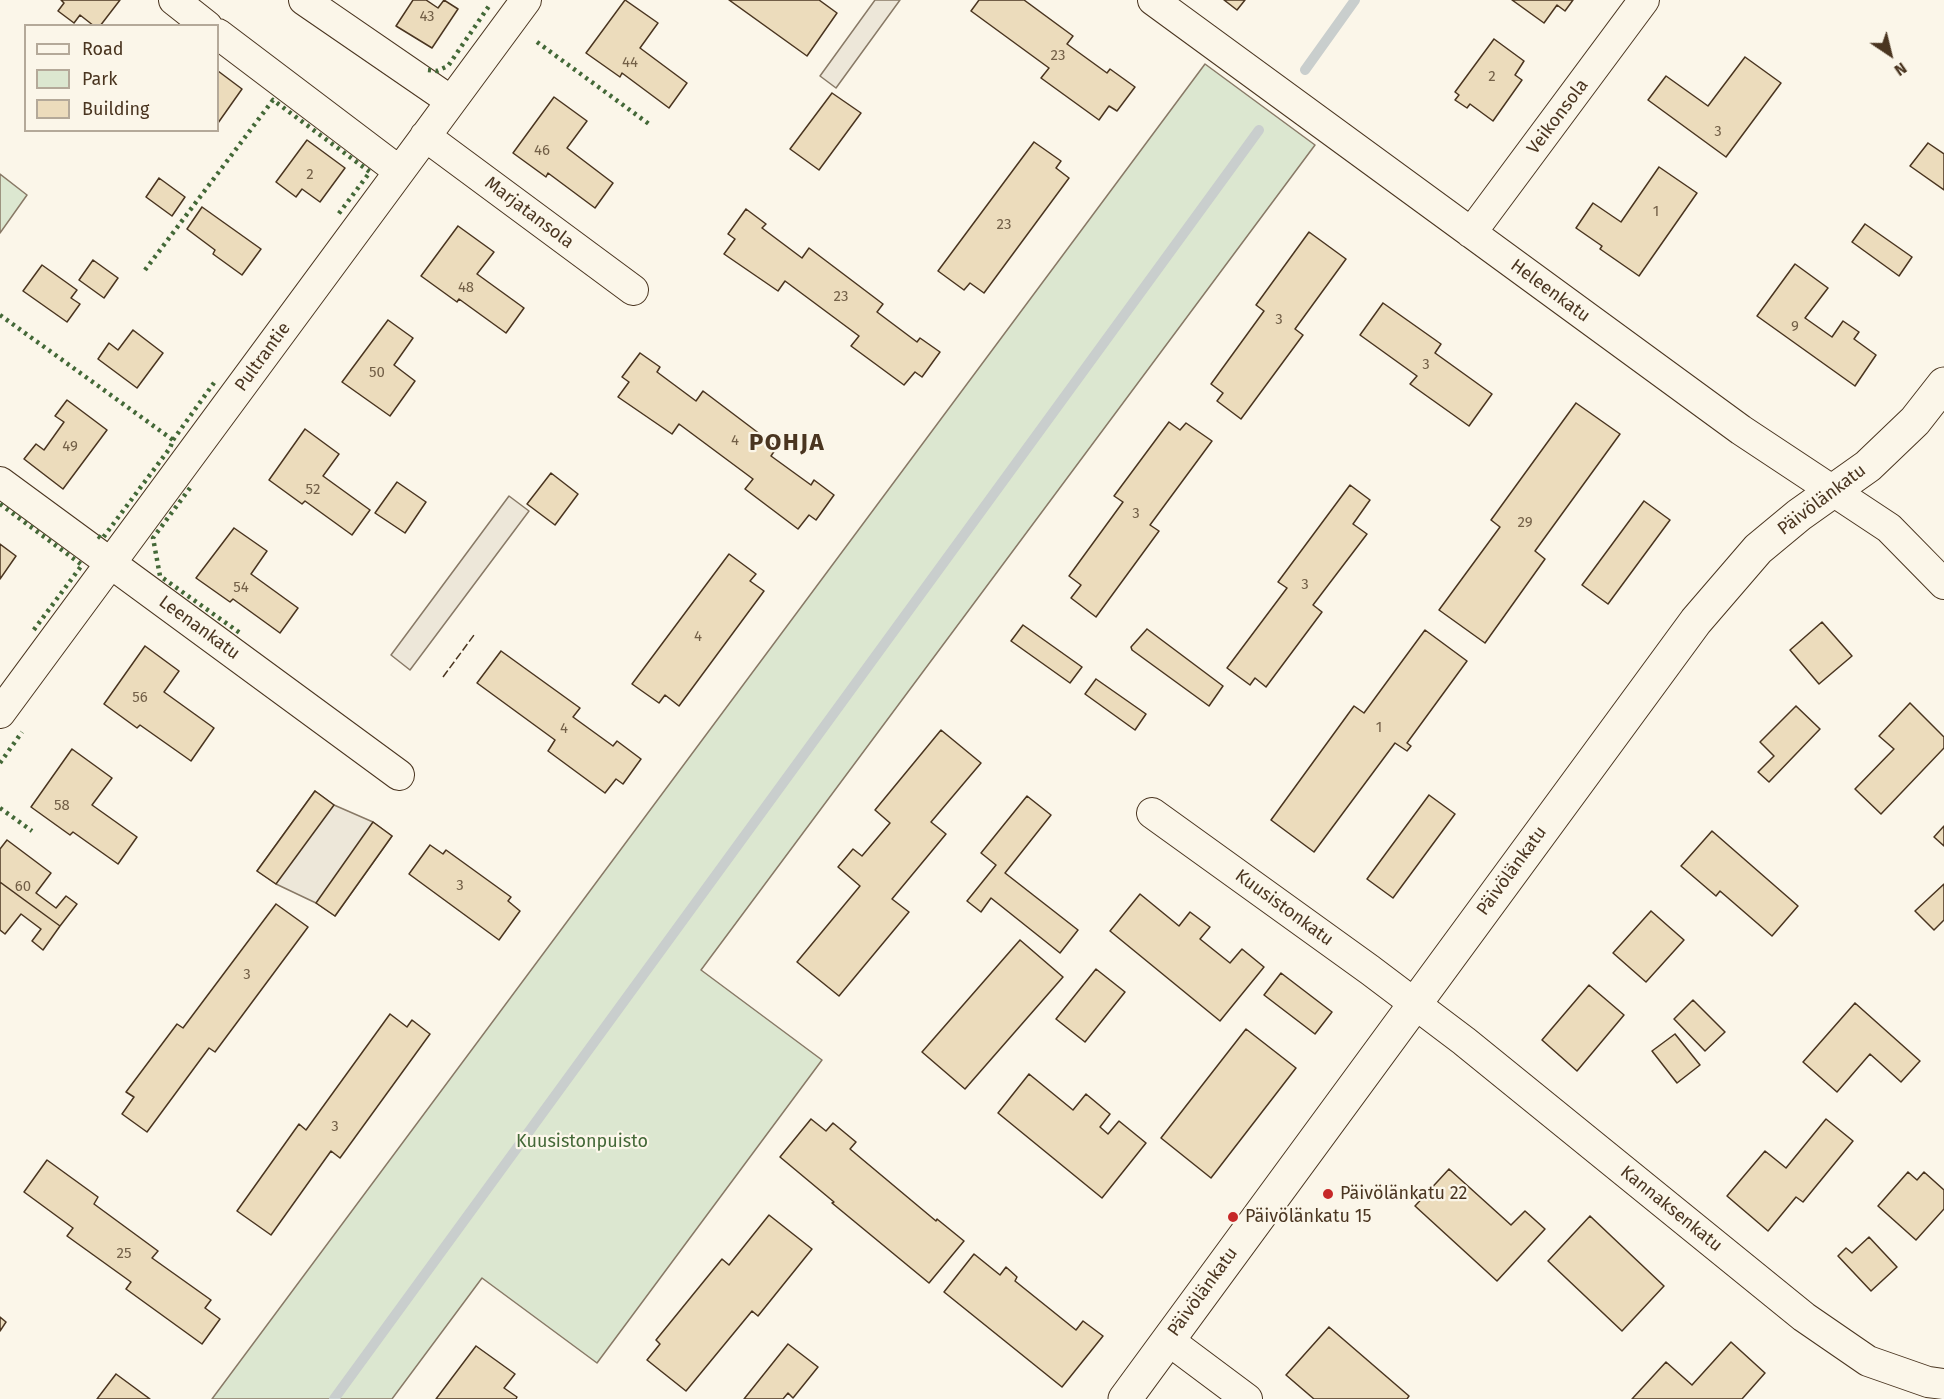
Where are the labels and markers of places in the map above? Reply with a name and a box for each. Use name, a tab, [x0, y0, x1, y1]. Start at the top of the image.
place label: Päivölänkatu 22	[1340, 1183, 1467, 1205]
marker: Päivölänkatu 22	[1321, 1187, 1335, 1201]
place label: Päivölänkatu 15	[1245, 1206, 1371, 1228]
marker: Päivölänkatu 15	[1226, 1210, 1240, 1224]

